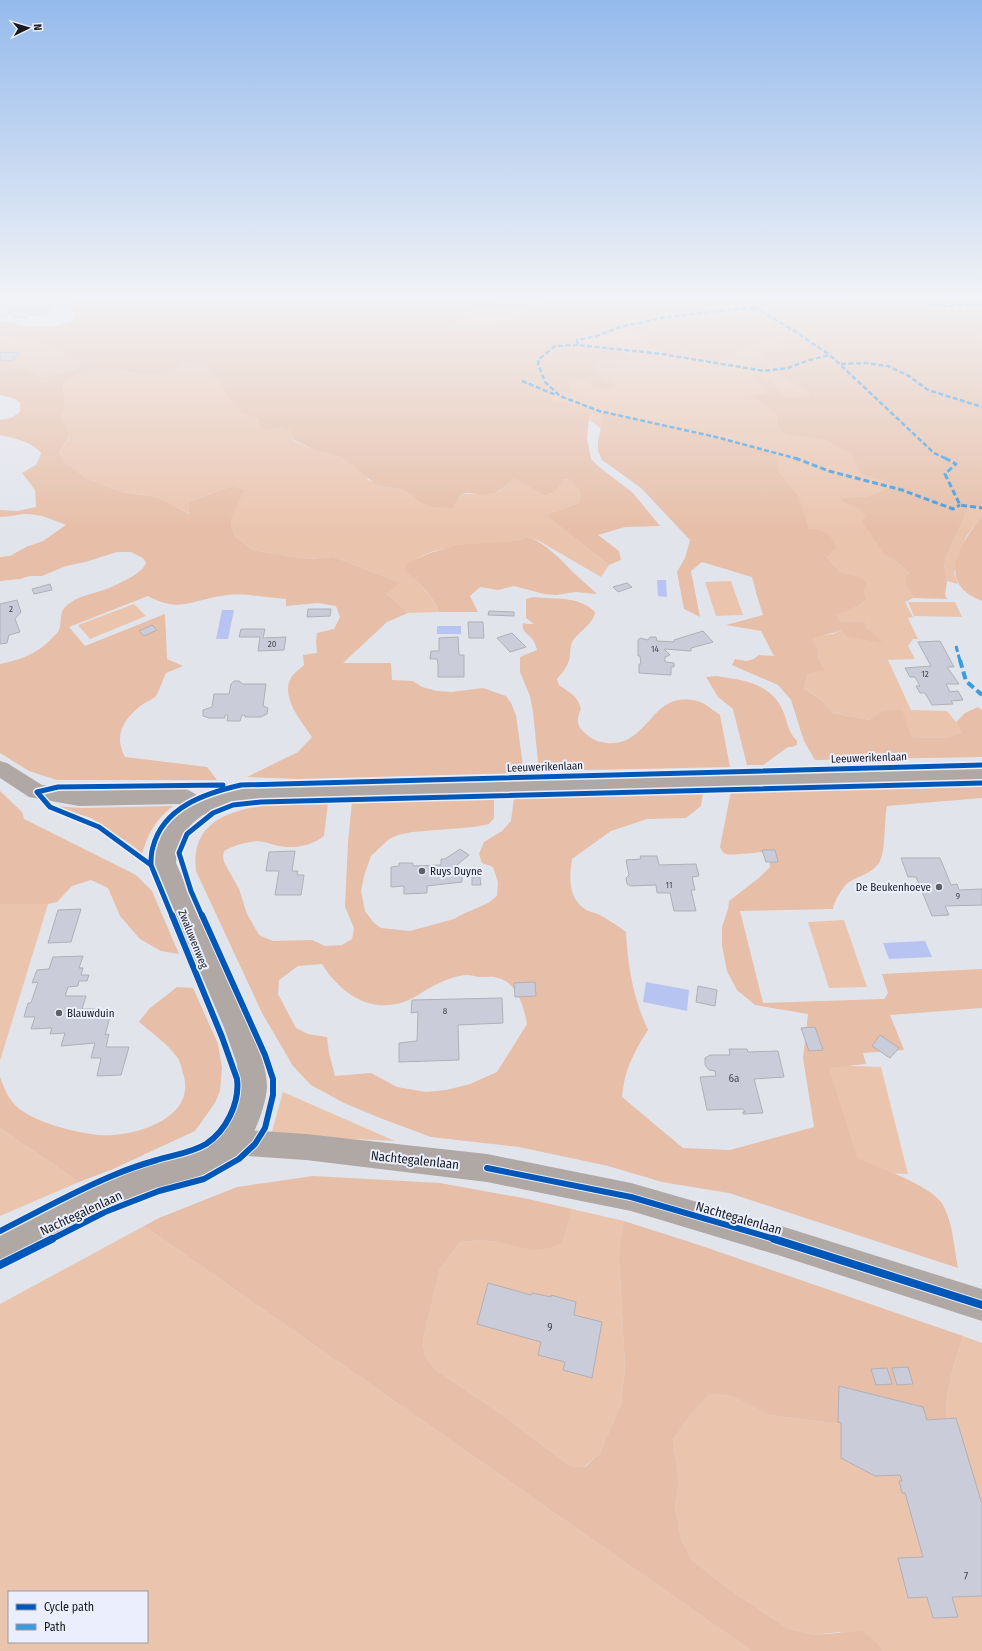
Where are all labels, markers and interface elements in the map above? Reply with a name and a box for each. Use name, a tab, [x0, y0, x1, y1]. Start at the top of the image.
north arrow	[8, 8, 48, 48]
text: N	[31, 23, 44, 31]
house number: 2	[9, 604, 13, 614]
house number: 20	[268, 639, 277, 649]
house number: 14	[651, 644, 660, 654]
house number: 12	[921, 669, 929, 679]
street label: Leeuwerikenlaan	[831, 750, 907, 766]
street label: Leeuwerikenlaan	[507, 759, 583, 775]
place label: Ruys Duyne	[430, 865, 482, 878]
marker: Ruys Duyne	[417, 866, 427, 876]
house number: 11	[666, 880, 672, 890]
place label: De Beukenhoeve	[856, 881, 931, 894]
marker: De Beukenhoeve	[934, 882, 944, 892]
house number: 9	[956, 891, 960, 901]
street label: Zwaluwenweg	[175, 908, 211, 971]
house number: 8	[443, 1006, 448, 1016]
place label: Blauwduin	[67, 1007, 114, 1020]
marker: Blauwduin	[54, 1008, 64, 1018]
house number: 6a	[729, 1072, 739, 1085]
street label: Nachtegalenlaan	[370, 1148, 460, 1172]
street label: Nachtegalenlaan	[38, 1187, 124, 1239]
street label: Nachtegalenlaan	[694, 1199, 784, 1237]
house number: 9	[547, 1321, 553, 1334]
house number: 7	[964, 1570, 969, 1583]
legend	[8, 1591, 148, 1643]
text: Cycle path	[44, 1600, 94, 1614]
text: Path	[44, 1620, 66, 1634]

